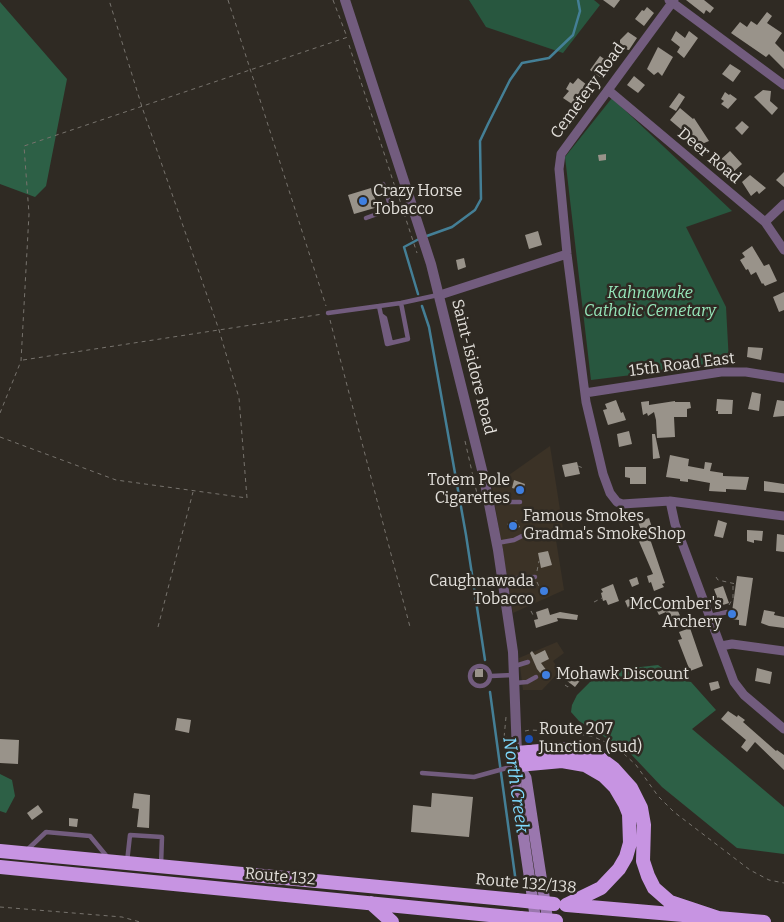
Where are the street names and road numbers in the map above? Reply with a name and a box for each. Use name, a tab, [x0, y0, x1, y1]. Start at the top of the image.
street label: Cemetery Road	[547, 39, 629, 143]
street label: Deer Road	[673, 124, 745, 188]
street label: Saint-Isidore Road	[447, 297, 499, 437]
street label: 15th Road East	[628, 349, 736, 381]
street label: Route 132	[244, 864, 316, 890]
street label: Route 132/138	[475, 870, 577, 898]

